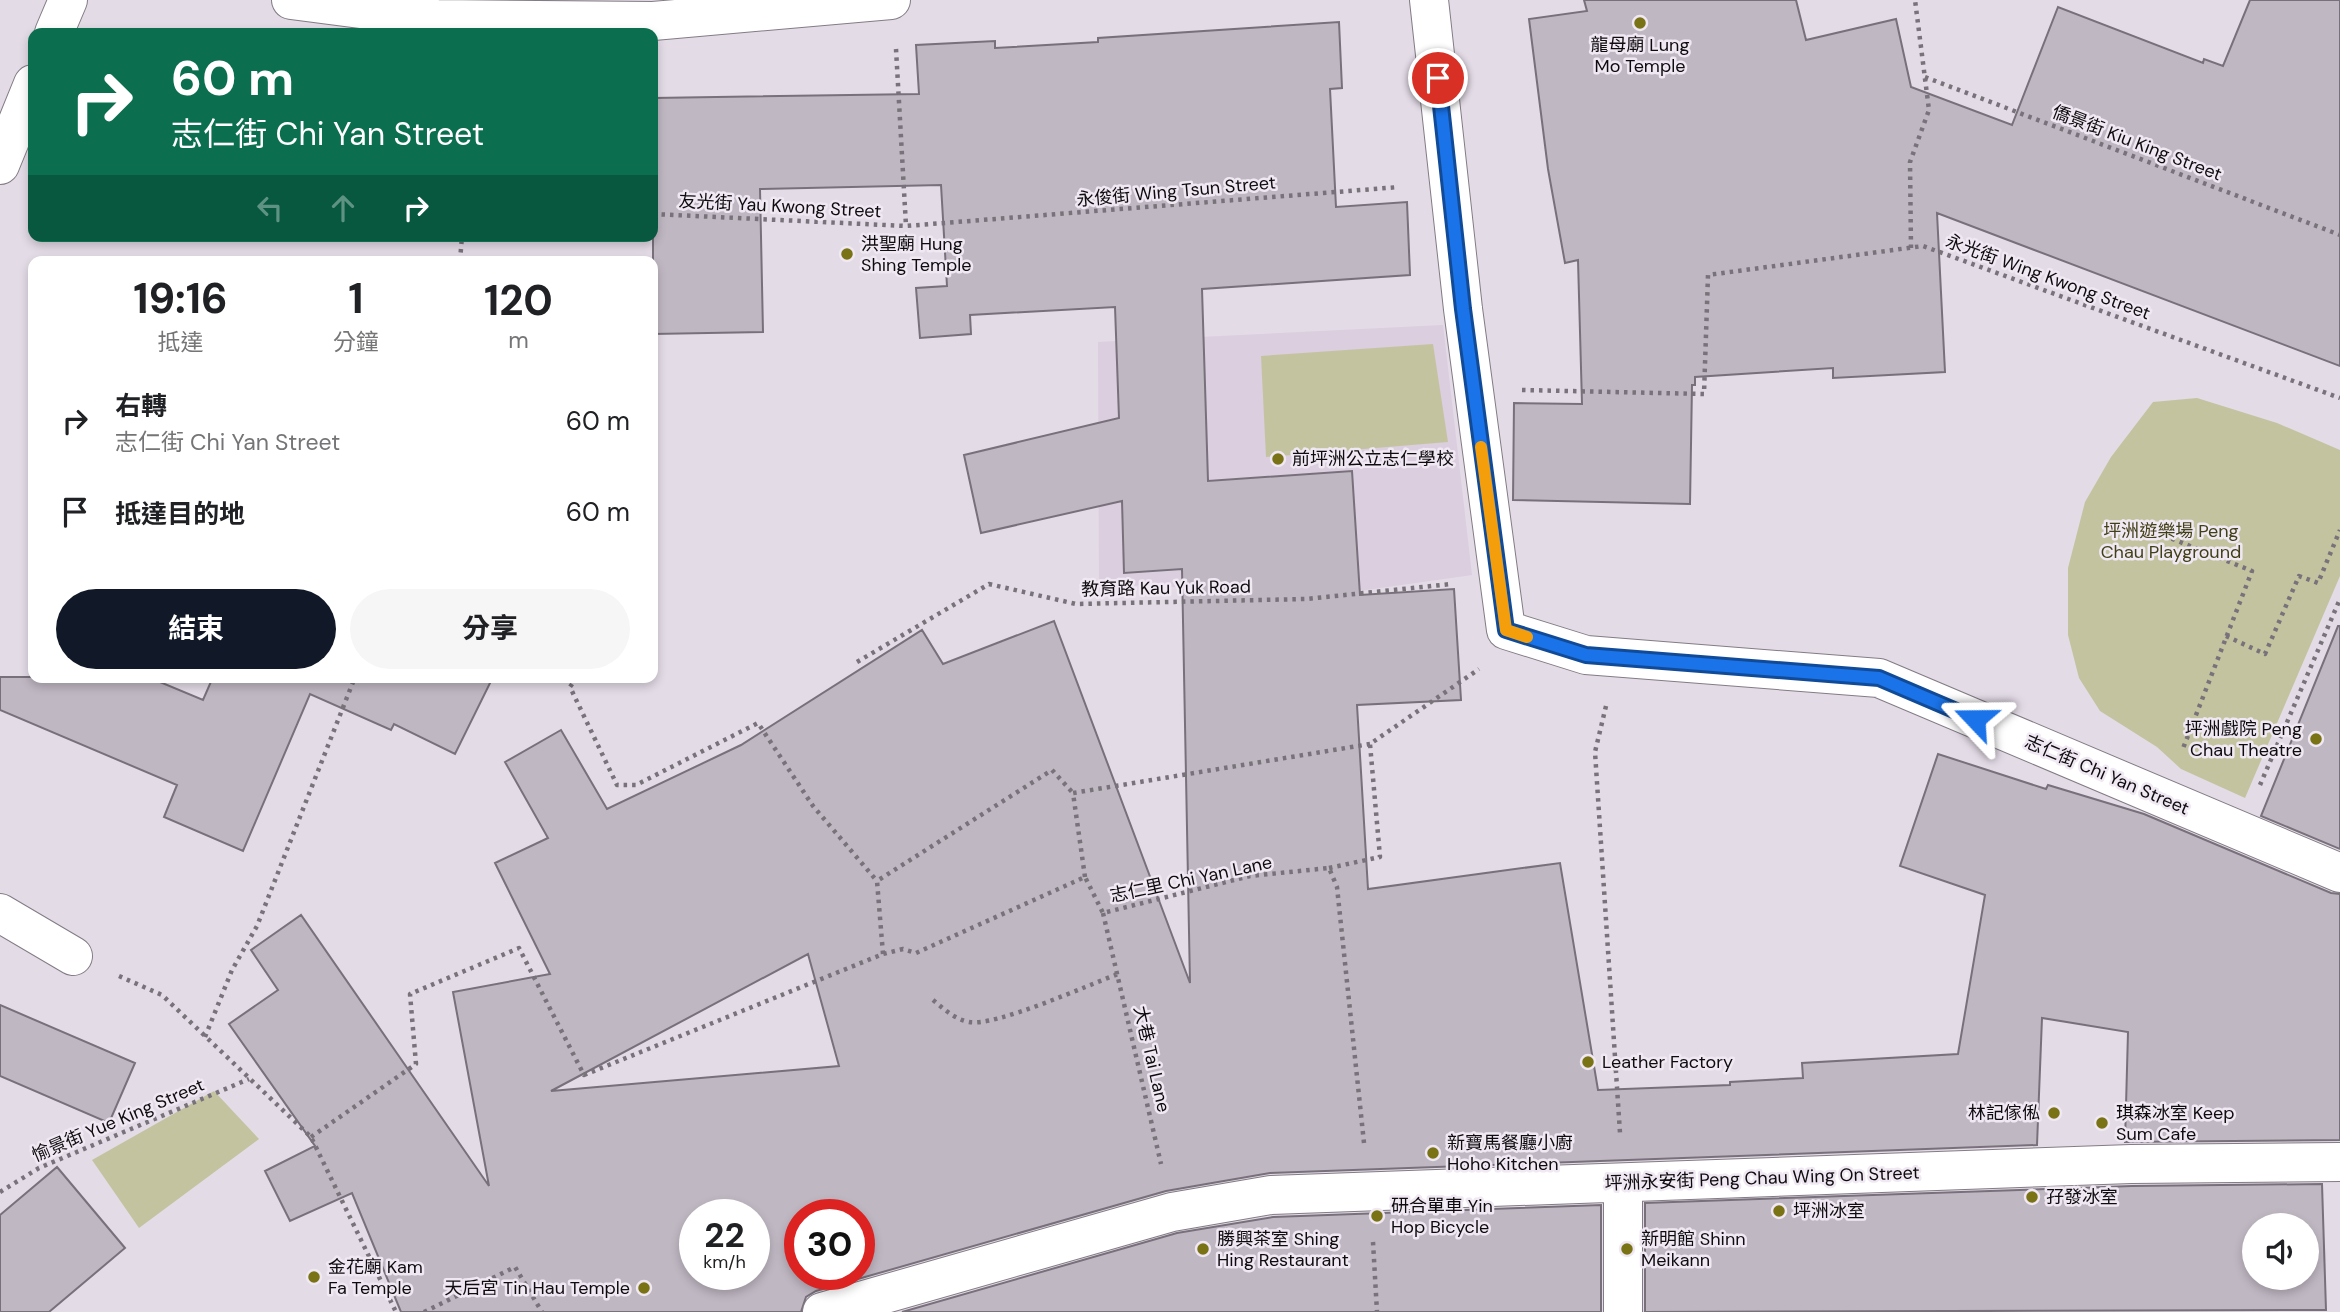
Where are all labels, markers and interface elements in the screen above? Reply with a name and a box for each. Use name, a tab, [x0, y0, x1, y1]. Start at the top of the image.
marker: 龍母廟 Lung Mo Temple	[1632, 15, 1648, 31]
place label: 龍母廟 Lung Mo Temple	[1591, 33, 1689, 78]
text: 60 m	[171, 46, 294, 110]
pin	[1408, 48, 1468, 108]
icon: right	[56, 56, 147, 147]
icon: arrive	[1419, 59, 1457, 97]
street label: 僑景街 Kiu King Street	[2049, 100, 2225, 186]
text: 志仁街 Chi Yan Street	[171, 113, 484, 155]
street label: 永俊街 Wing Tsun Street	[1075, 170, 1277, 212]
icon: left	[251, 189, 289, 227]
icon: ahead	[324, 189, 362, 227]
icon: right	[397, 189, 435, 227]
street label: 友光街 Yau Kwong Street	[678, 189, 882, 223]
street label: 永光街 Wing Kwong Street	[1942, 229, 2154, 325]
place label: 洪聖廟 Hung Shing Temple	[861, 232, 972, 277]
marker: 洪聖廟 Hung Shing Temple	[839, 246, 855, 262]
text: 19:16	[133, 271, 228, 326]
text: 1	[348, 271, 363, 326]
text: 120	[484, 273, 553, 328]
text: m	[508, 325, 529, 355]
text: 抵達	[157, 327, 203, 357]
text: 分鐘	[333, 327, 379, 357]
text: 右轉	[115, 389, 167, 423]
icon: right	[56, 402, 94, 440]
text: 60 m	[566, 404, 630, 438]
text: 志仁街 Chi Yan Street	[115, 427, 340, 457]
place label: 前坪洲公立志仁學校	[1292, 447, 1454, 471]
marker: 前坪洲公立志仁學校	[1270, 451, 1286, 467]
icon: arrive	[56, 493, 94, 531]
text: 60 m	[566, 495, 630, 529]
text: 抵達目的地	[115, 497, 245, 531]
park label: 坪洲遊樂場 Peng Chau Playground	[2101, 519, 2241, 564]
street label: 教育路 Kau Yuk Road	[1081, 575, 1251, 601]
button: 結束	[56, 589, 336, 669]
button: 分享	[350, 589, 630, 669]
position arrow	[1938, 682, 2012, 756]
place label: 坪洲戲院 Peng Chau Theatre	[2185, 717, 2302, 762]
street label: 志仁街 Chi Yan Street	[2021, 730, 2193, 820]
marker: 坪洲戲院 Peng Chau Theatre	[2308, 731, 2324, 747]
street label: 志仁里 Chi Yan Lane	[1108, 850, 1274, 908]
street label: 大巷 Tai Lane	[1128, 1004, 1176, 1114]
place label: Leather Factory	[1602, 1050, 1733, 1074]
marker: Leather Factory	[1580, 1054, 1596, 1070]
street label: 愉景街 Yue King Street	[28, 1073, 208, 1167]
place label: 林記傢俬	[1968, 1101, 2040, 1125]
place label: 琪森冰室 Keep Sum Cafe	[2116, 1101, 2234, 1146]
marker: 林記傢俬	[2046, 1105, 2062, 1121]
marker: 琪森冰室 Keep Sum Cafe	[2094, 1115, 2110, 1131]
place label: 新寶馬餐廳小廚 Hoho Kitchen	[1447, 1131, 1573, 1176]
marker: 新寶馬餐廳小廚 Hoho Kitchen	[1425, 1145, 1441, 1161]
street label: 坪洲永安街 Peng Chau Wing On Street	[1604, 1161, 1920, 1195]
place label: 孖發冰室	[2046, 1185, 2118, 1209]
marker: 孖發冰室	[2024, 1189, 2040, 1205]
place label: 研合單車 Yin Hop Bicycle	[1391, 1194, 1493, 1239]
speed limit sign: 30	[784, 1199, 875, 1290]
place label: 坪洲冰室	[1793, 1199, 1865, 1223]
marker: 坪洲冰室	[1771, 1203, 1787, 1219]
marker: 研合單車 Yin Hop Bicycle	[1369, 1208, 1385, 1224]
text: 22	[704, 1212, 745, 1258]
map controls	[2242, 1213, 2319, 1290]
button: sound	[2242, 1213, 2319, 1290]
place label: 勝興茶室 Shing Hing Restaurant	[1217, 1227, 1349, 1272]
place label: 新明館 Shinn Meikann	[1641, 1227, 1746, 1272]
marker: 勝興茶室 Shing Hing Restaurant	[1195, 1241, 1211, 1257]
marker: 新明館 Shinn Meikann	[1619, 1241, 1635, 1257]
text: km/h	[703, 1250, 746, 1274]
place label: 金花廟 Kam Fa Temple	[328, 1255, 423, 1300]
marker: 金花廟 Kam Fa Temple	[306, 1269, 322, 1285]
place label: 天后宮 Tin Hau Temple	[444, 1276, 630, 1300]
marker: 天后宮 Tin Hau Temple	[636, 1280, 652, 1296]

